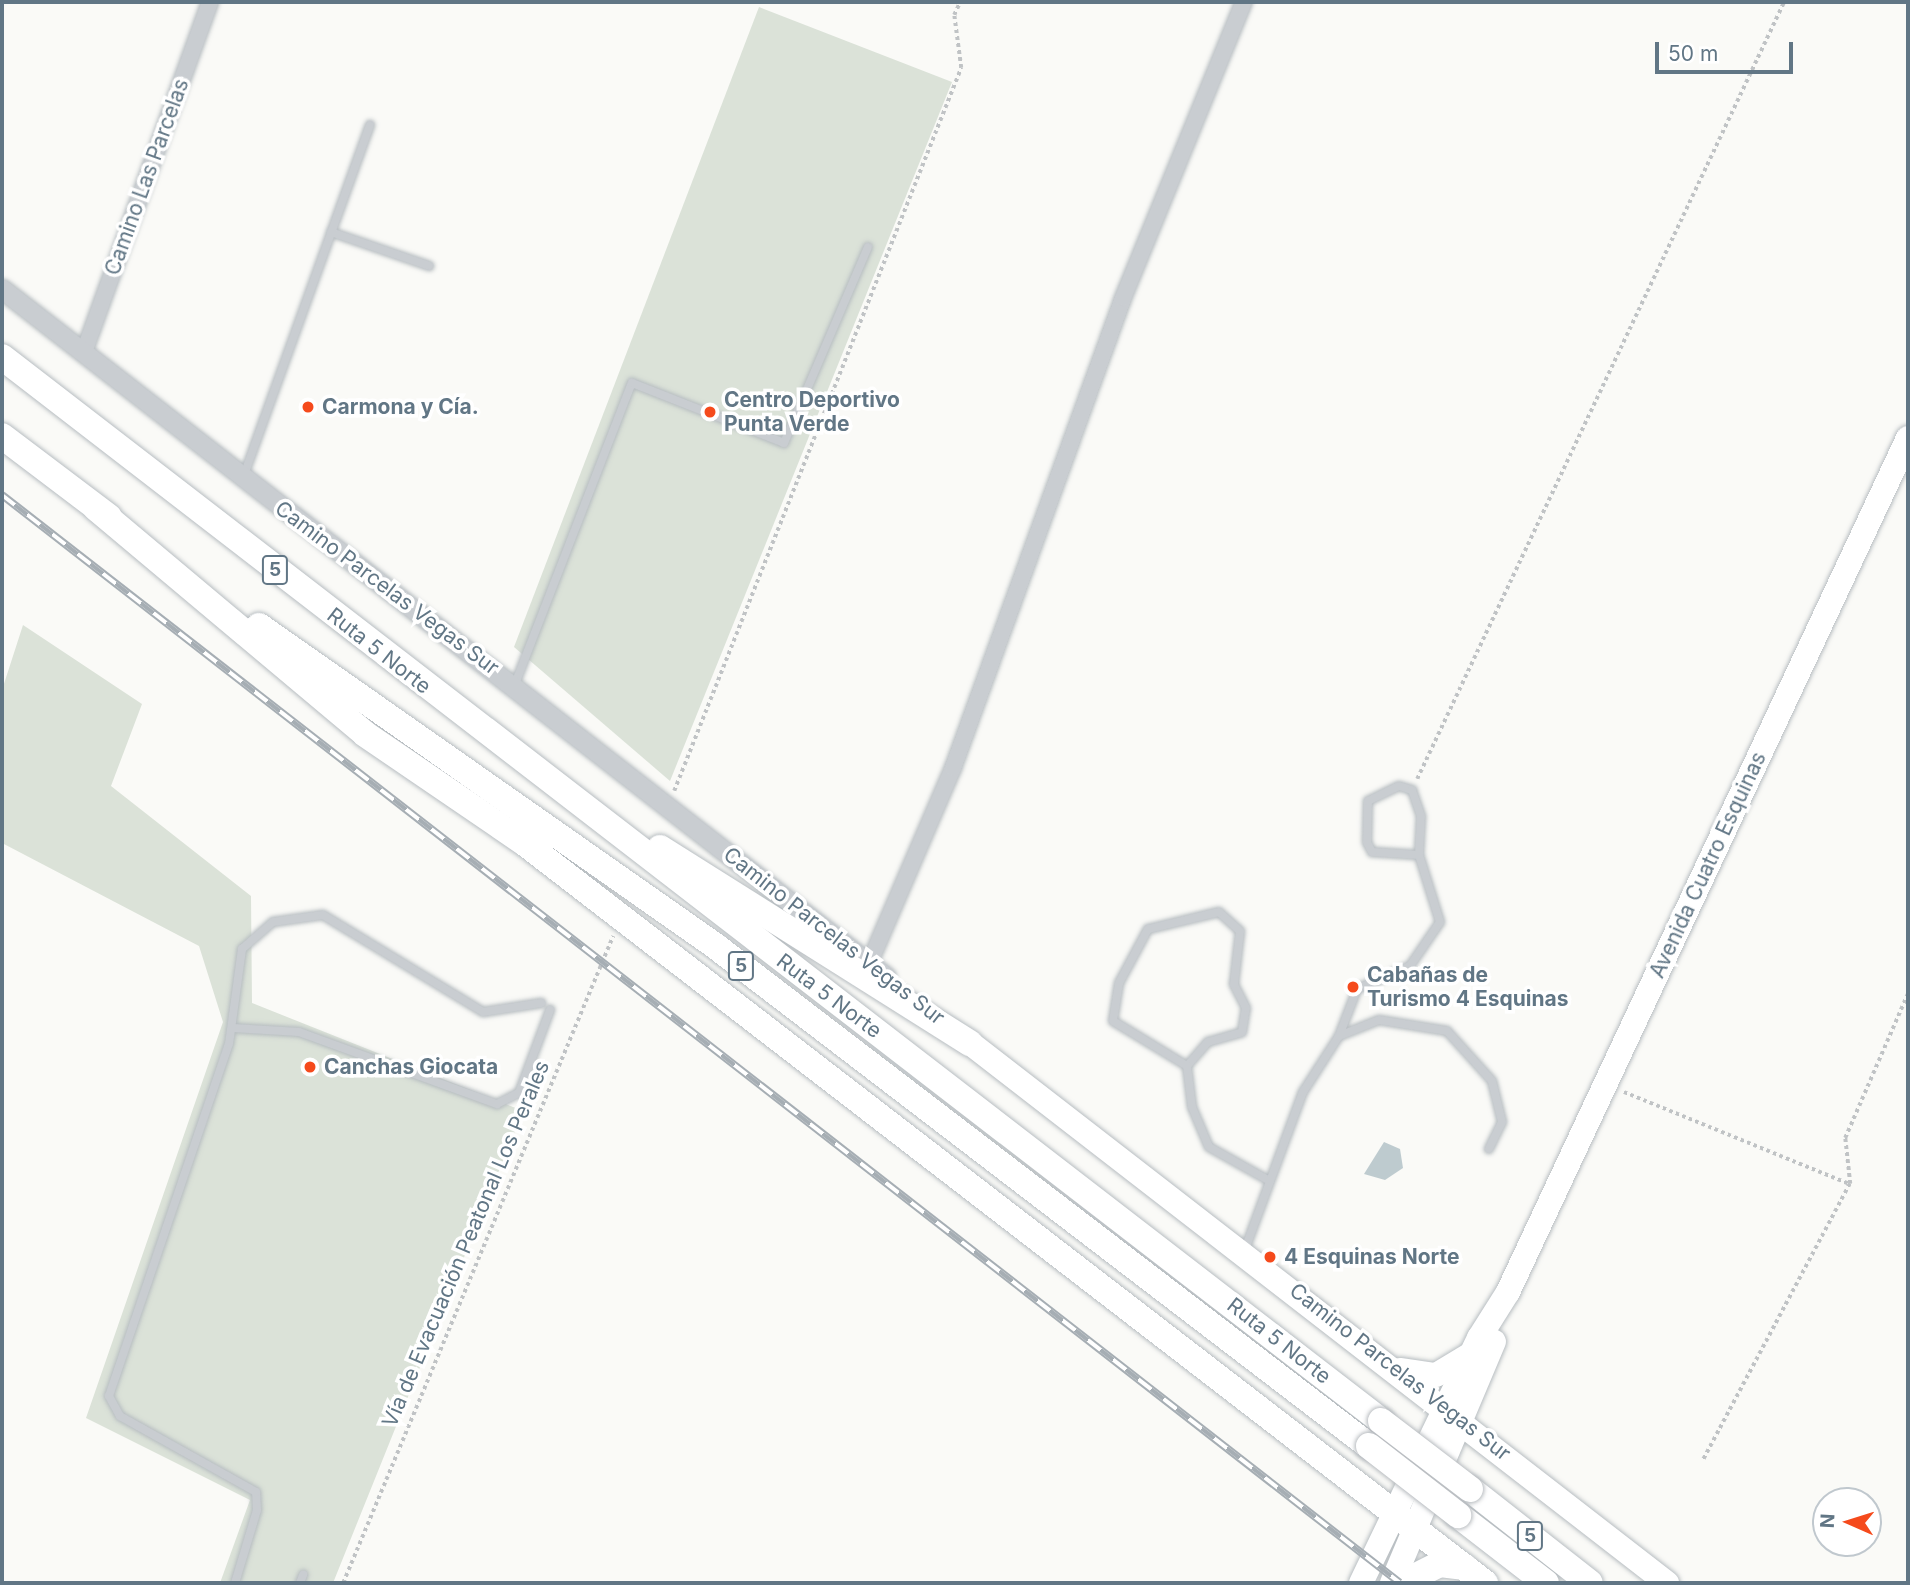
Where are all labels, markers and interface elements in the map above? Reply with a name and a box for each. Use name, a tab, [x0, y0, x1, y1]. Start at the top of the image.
scale bar	[1658, 28, 1796, 72]
text: 50 m	[1668, 41, 1718, 66]
street label: Camino Las Parcelas	[100, 75, 194, 279]
place label: Centro Deportivo Punta Verde	[724, 387, 900, 437]
place label: Carmona y Cía.	[322, 394, 479, 420]
marker: Carmona y Cía.	[300, 399, 316, 415]
marker: Centro Deportivo Punta Verde	[702, 404, 718, 420]
street label: Camino Parcelas Vegas Sur	[270, 496, 504, 680]
road number: 5	[261, 554, 289, 586]
street label: Ruta 5 Norte	[322, 603, 436, 699]
street label: Avenida Cuatro Esquinas	[1644, 748, 1772, 982]
street label: Camino Parcelas Vegas Sur	[718, 842, 950, 1030]
street label: Ruta 5 Norte	[772, 948, 886, 1044]
road number: 5	[727, 950, 755, 982]
place label: Cabañas de Turismo 4 Esquinas	[1367, 962, 1568, 1012]
marker: Cabañas de Turismo 4 Esquinas	[1345, 979, 1361, 995]
place label: Canchas Giocata	[324, 1054, 498, 1080]
street label: Vía de Evacuación Peatonal Los Perales	[377, 1057, 555, 1431]
marker: Canchas Giocata	[302, 1059, 318, 1075]
place label: 4 Esquinas Norte	[1284, 1244, 1460, 1270]
marker: 4 Esquinas Norte	[1262, 1249, 1278, 1265]
street label: Camino Parcelas Vegas Sur	[1284, 1278, 1516, 1466]
street label: Ruta 5 Norte	[1222, 1293, 1336, 1389]
north arrow	[1812, 1487, 1882, 1557]
text: N	[1816, 1513, 1839, 1529]
road number: 5	[1516, 1520, 1544, 1552]

